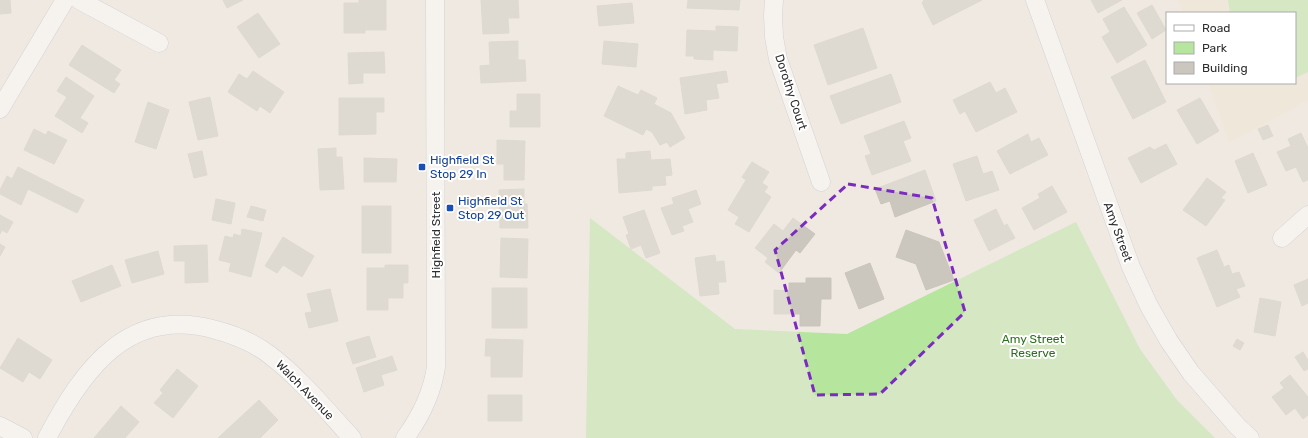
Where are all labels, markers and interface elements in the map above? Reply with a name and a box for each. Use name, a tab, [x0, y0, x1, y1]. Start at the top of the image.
legend	[1166, 12, 1296, 84]
text: Road	[1202, 21, 1230, 35]
text: Park	[1202, 41, 1228, 55]
street label: Dorothy Court	[772, 52, 810, 132]
text: Building	[1202, 61, 1248, 75]
place label: Highfield St Stop 29 In	[430, 153, 495, 181]
marker: Highfield St Stop 29 In	[417, 162, 427, 172]
street label: Highfield Street	[429, 191, 443, 278]
place label: Highfield St Stop 29 Out	[458, 194, 525, 222]
street label: Amy Street	[1101, 200, 1135, 264]
marker: Highfield St Stop 29 Out	[445, 203, 455, 213]
park label: Amy Street Reserve	[1002, 332, 1065, 360]
street label: Walch Avenue	[273, 357, 337, 423]

